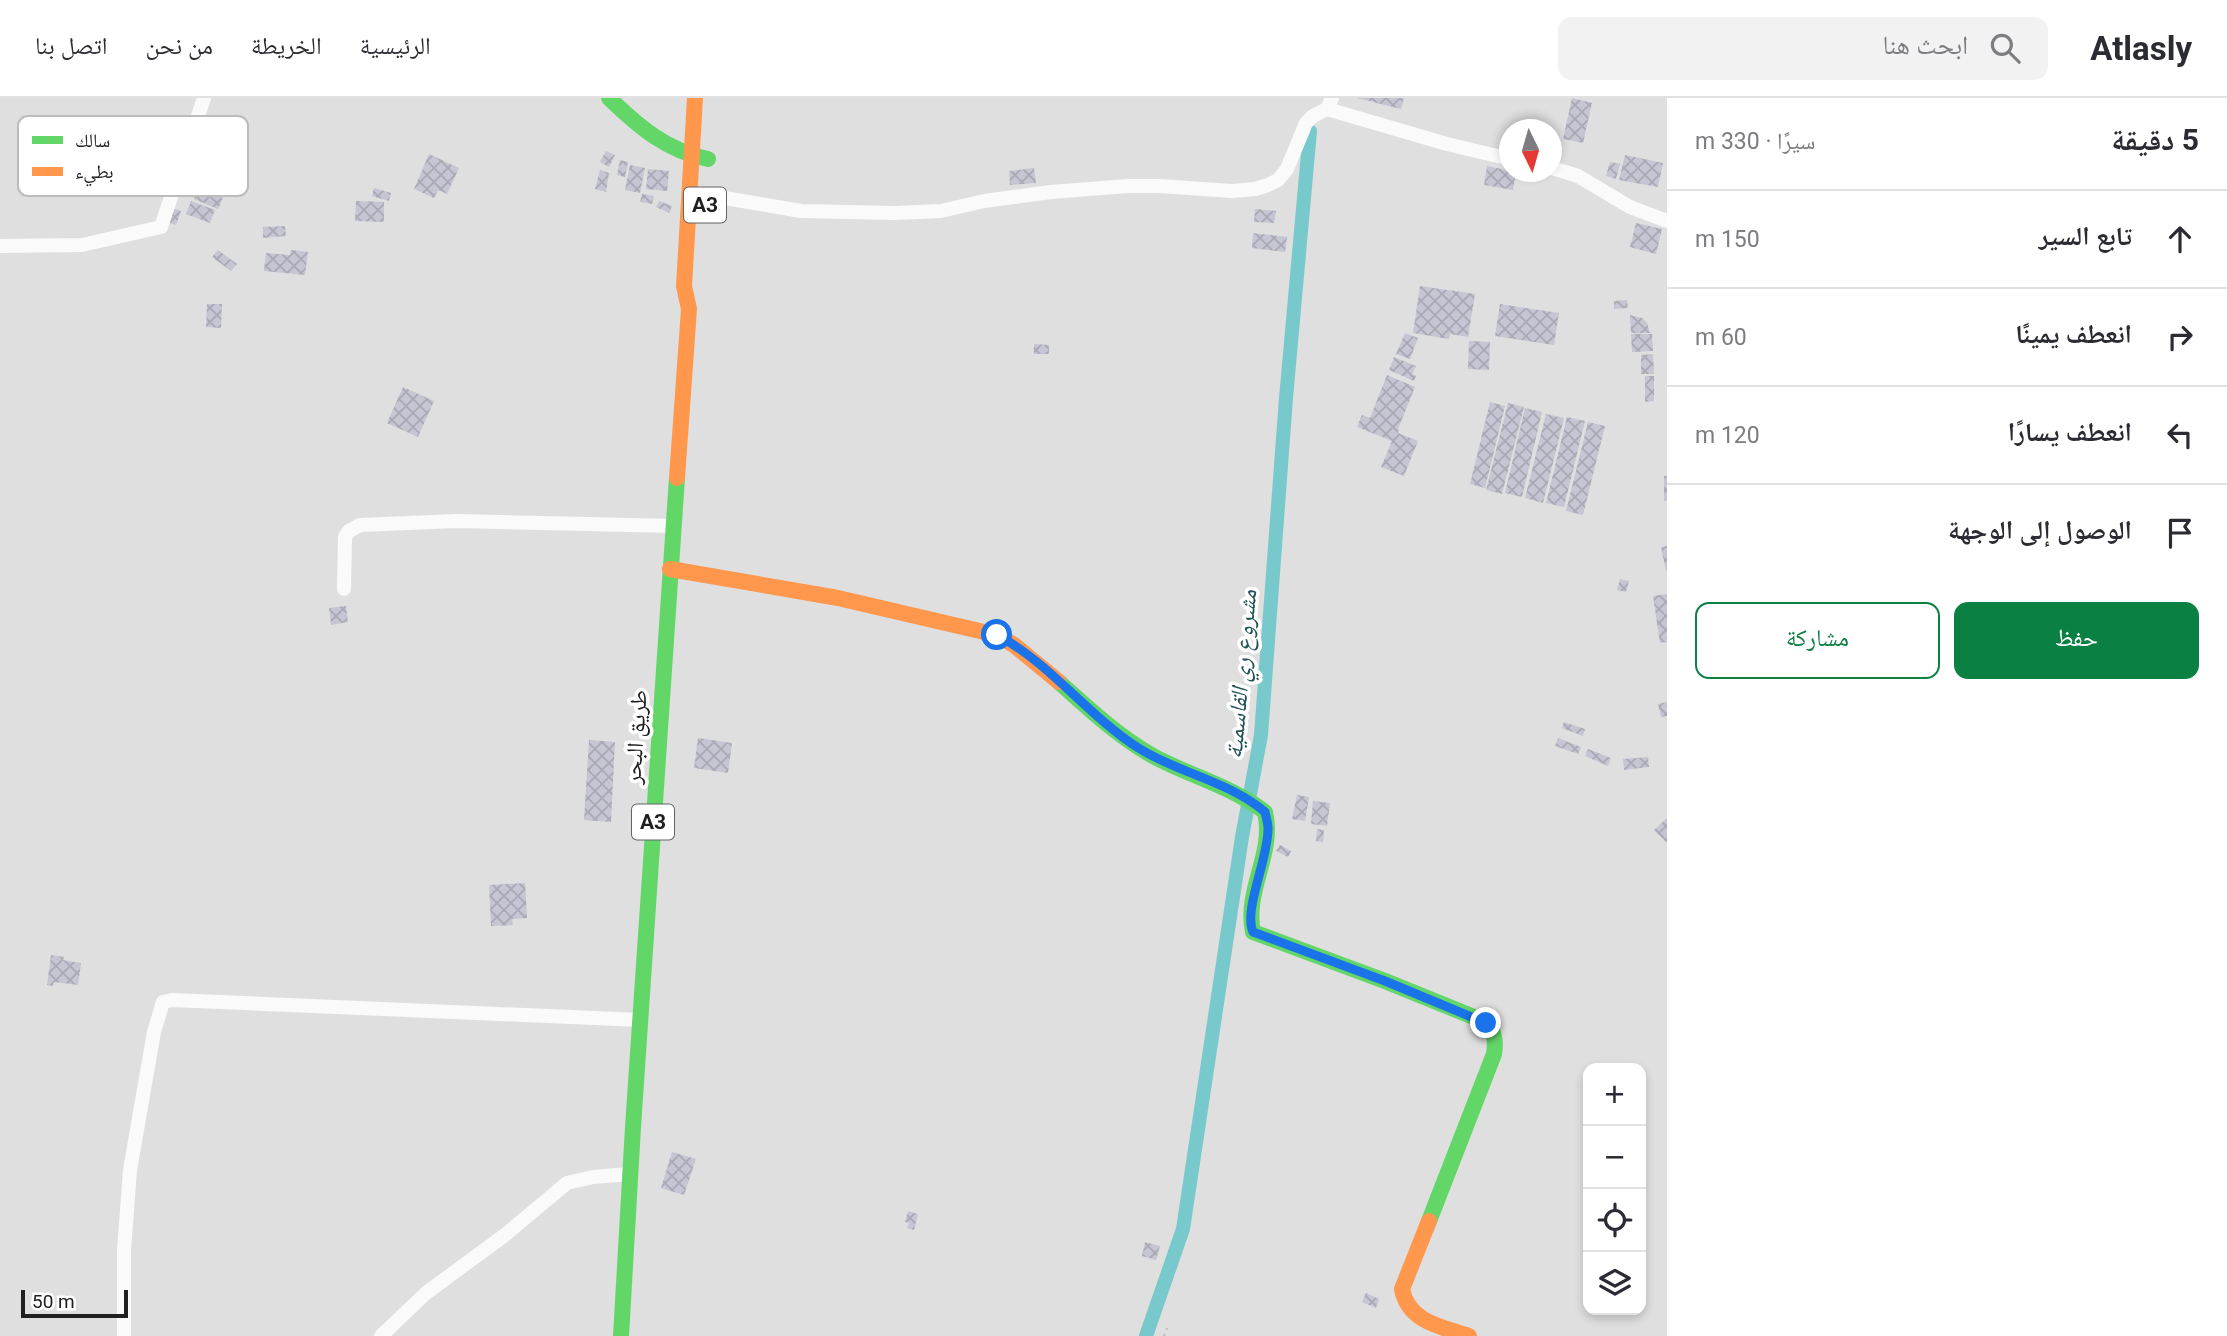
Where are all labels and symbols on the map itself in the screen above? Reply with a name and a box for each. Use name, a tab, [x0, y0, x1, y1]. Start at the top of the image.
legend	[18, 116, 248, 196]
north arrow	[1499, 119, 1562, 182]
text: سالك	[75, 129, 110, 152]
text: بطيء	[75, 160, 114, 187]
road number: A3	[684, 188, 726, 222]
water label: مشروع ري القاسمية	[1220, 588, 1267, 760]
route start	[981, 619, 1012, 650]
street label: طريق البحر	[619, 689, 653, 786]
road number: A3	[632, 804, 674, 840]
route end	[1470, 1007, 1501, 1038]
scale bar	[21, 1287, 128, 1319]

